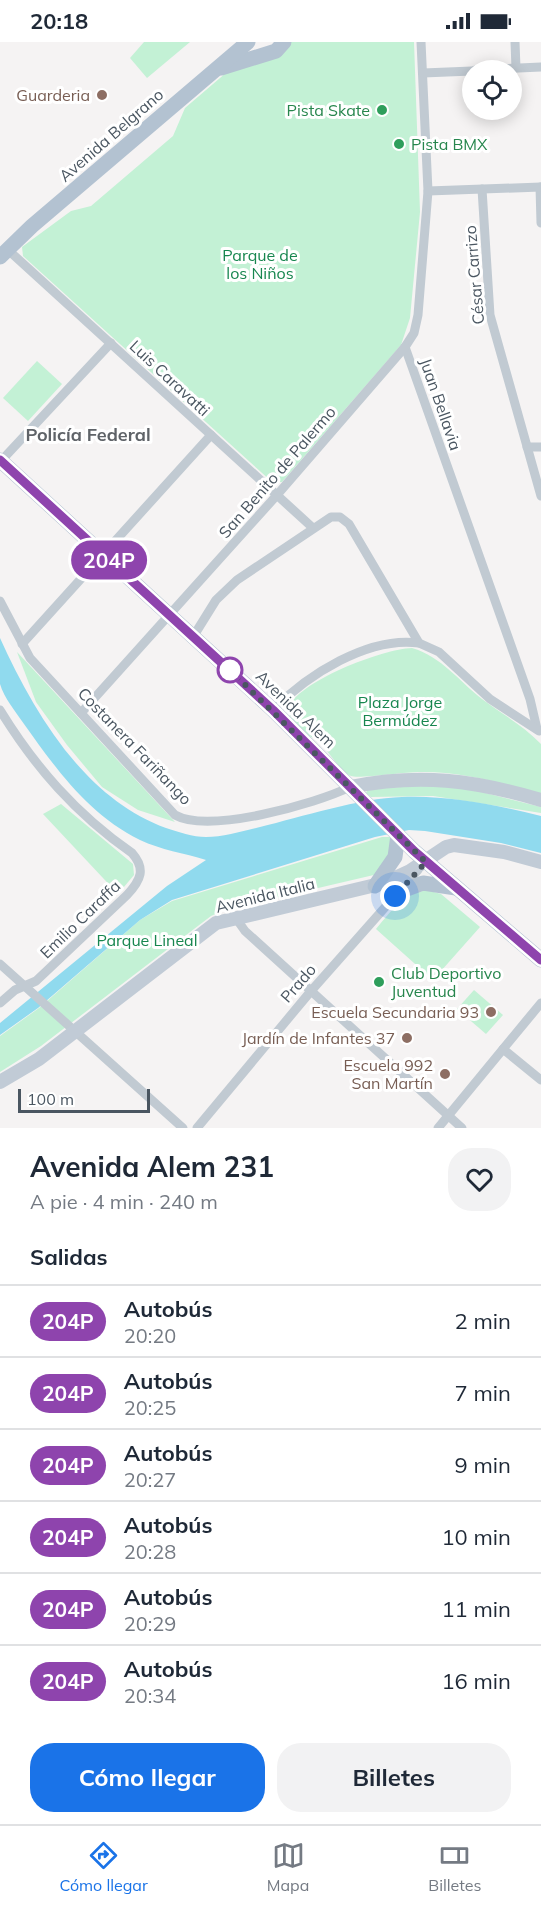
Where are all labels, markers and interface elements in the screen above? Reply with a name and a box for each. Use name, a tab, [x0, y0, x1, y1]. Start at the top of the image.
text: 20:18	[30, 7, 88, 35]
map controls	[462, 60, 522, 120]
button: locate	[462, 60, 522, 120]
street label: Avenida Belgrano	[55, 84, 167, 186]
place label: Guarderia	[16, 85, 90, 105]
marker: Guarderia	[95, 88, 109, 102]
place label: Pista Skate	[287, 100, 370, 120]
marker: Pista Skate	[375, 103, 389, 117]
place label: Pista BMX	[411, 134, 488, 154]
marker: Pista BMX	[392, 137, 406, 151]
street label: César Carrizo	[460, 225, 488, 325]
park label: Parque de los Niños	[222, 245, 298, 283]
street label: Luis Caravatti	[126, 336, 214, 420]
street label: Juan Bellavia	[416, 355, 466, 453]
street label: San Benito de Palermo	[214, 402, 340, 542]
district label: Policía Federal	[25, 423, 151, 446]
line badge: 204P	[67, 540, 151, 580]
text: 204P	[83, 547, 135, 573]
unlabelled marker	[217, 657, 243, 683]
street label: Avenida Alem	[252, 666, 340, 752]
street label: Costanera Fariñango	[74, 683, 196, 809]
park label: Plaza Jorge Bermúdez	[358, 692, 442, 730]
street label: Avenida Italia	[213, 873, 317, 917]
street label: Emilio Caraffa	[36, 876, 124, 962]
your location	[380, 881, 410, 911]
park label: Parque Lineal	[96, 930, 198, 950]
street label: Prado	[276, 960, 320, 1006]
place label: Club Deportivo Juventud	[391, 963, 501, 1001]
marker: Club Deportivo Juventud	[372, 975, 386, 989]
place label: Escuela Secundaria 93	[311, 1002, 479, 1022]
marker: Escuela Secundaria 93	[484, 1005, 498, 1019]
place label: Jardín de Infantes 37	[242, 1028, 395, 1048]
marker: Jardín de Infantes 37	[400, 1031, 414, 1045]
place label: Escuela 992 San Martín	[344, 1055, 433, 1093]
marker: Escuela 992 San Martín	[438, 1067, 452, 1081]
scale bar	[18, 1086, 150, 1114]
text: 100 m	[27, 1089, 74, 1109]
button: heart	[448, 1148, 511, 1211]
text: Avenida Alem 231	[30, 1149, 274, 1184]
text: A pie · 4 min · 240 m	[30, 1189, 218, 1214]
text: Salidas	[30, 1243, 108, 1271]
text: Autobús	[124, 1295, 212, 1323]
text: 2 min	[455, 1307, 511, 1335]
text: 204P	[42, 1308, 94, 1334]
text: 20:20	[124, 1323, 176, 1348]
text: Autobús	[124, 1367, 212, 1395]
text: 7 min	[455, 1379, 511, 1407]
text: 204P	[42, 1380, 94, 1406]
text: 20:25	[124, 1395, 176, 1420]
text: Autobús	[124, 1439, 212, 1467]
text: 9 min	[455, 1451, 511, 1479]
text: 204P	[42, 1452, 94, 1478]
text: 20:27	[124, 1467, 176, 1492]
text: Autobús	[124, 1511, 212, 1539]
text: 10 min	[441, 1523, 511, 1551]
text: 204P	[42, 1524, 94, 1550]
text: 20:28	[124, 1539, 176, 1564]
text: Autobús	[124, 1583, 212, 1611]
text: 11 min	[441, 1595, 511, 1623]
text: 204P	[42, 1596, 94, 1622]
text: 20:29	[124, 1611, 176, 1636]
text: Autobús	[124, 1655, 212, 1683]
text: 16 min	[441, 1667, 511, 1695]
text: 204P	[42, 1668, 94, 1694]
text: 20:34	[124, 1683, 176, 1708]
button: Cómo llegar	[30, 1743, 265, 1812]
button: Billetes	[277, 1743, 511, 1812]
tab: Cómo llegar	[60, 1839, 148, 1895]
tab: Mapa	[267, 1839, 309, 1895]
tab: Billetes	[428, 1839, 481, 1895]

